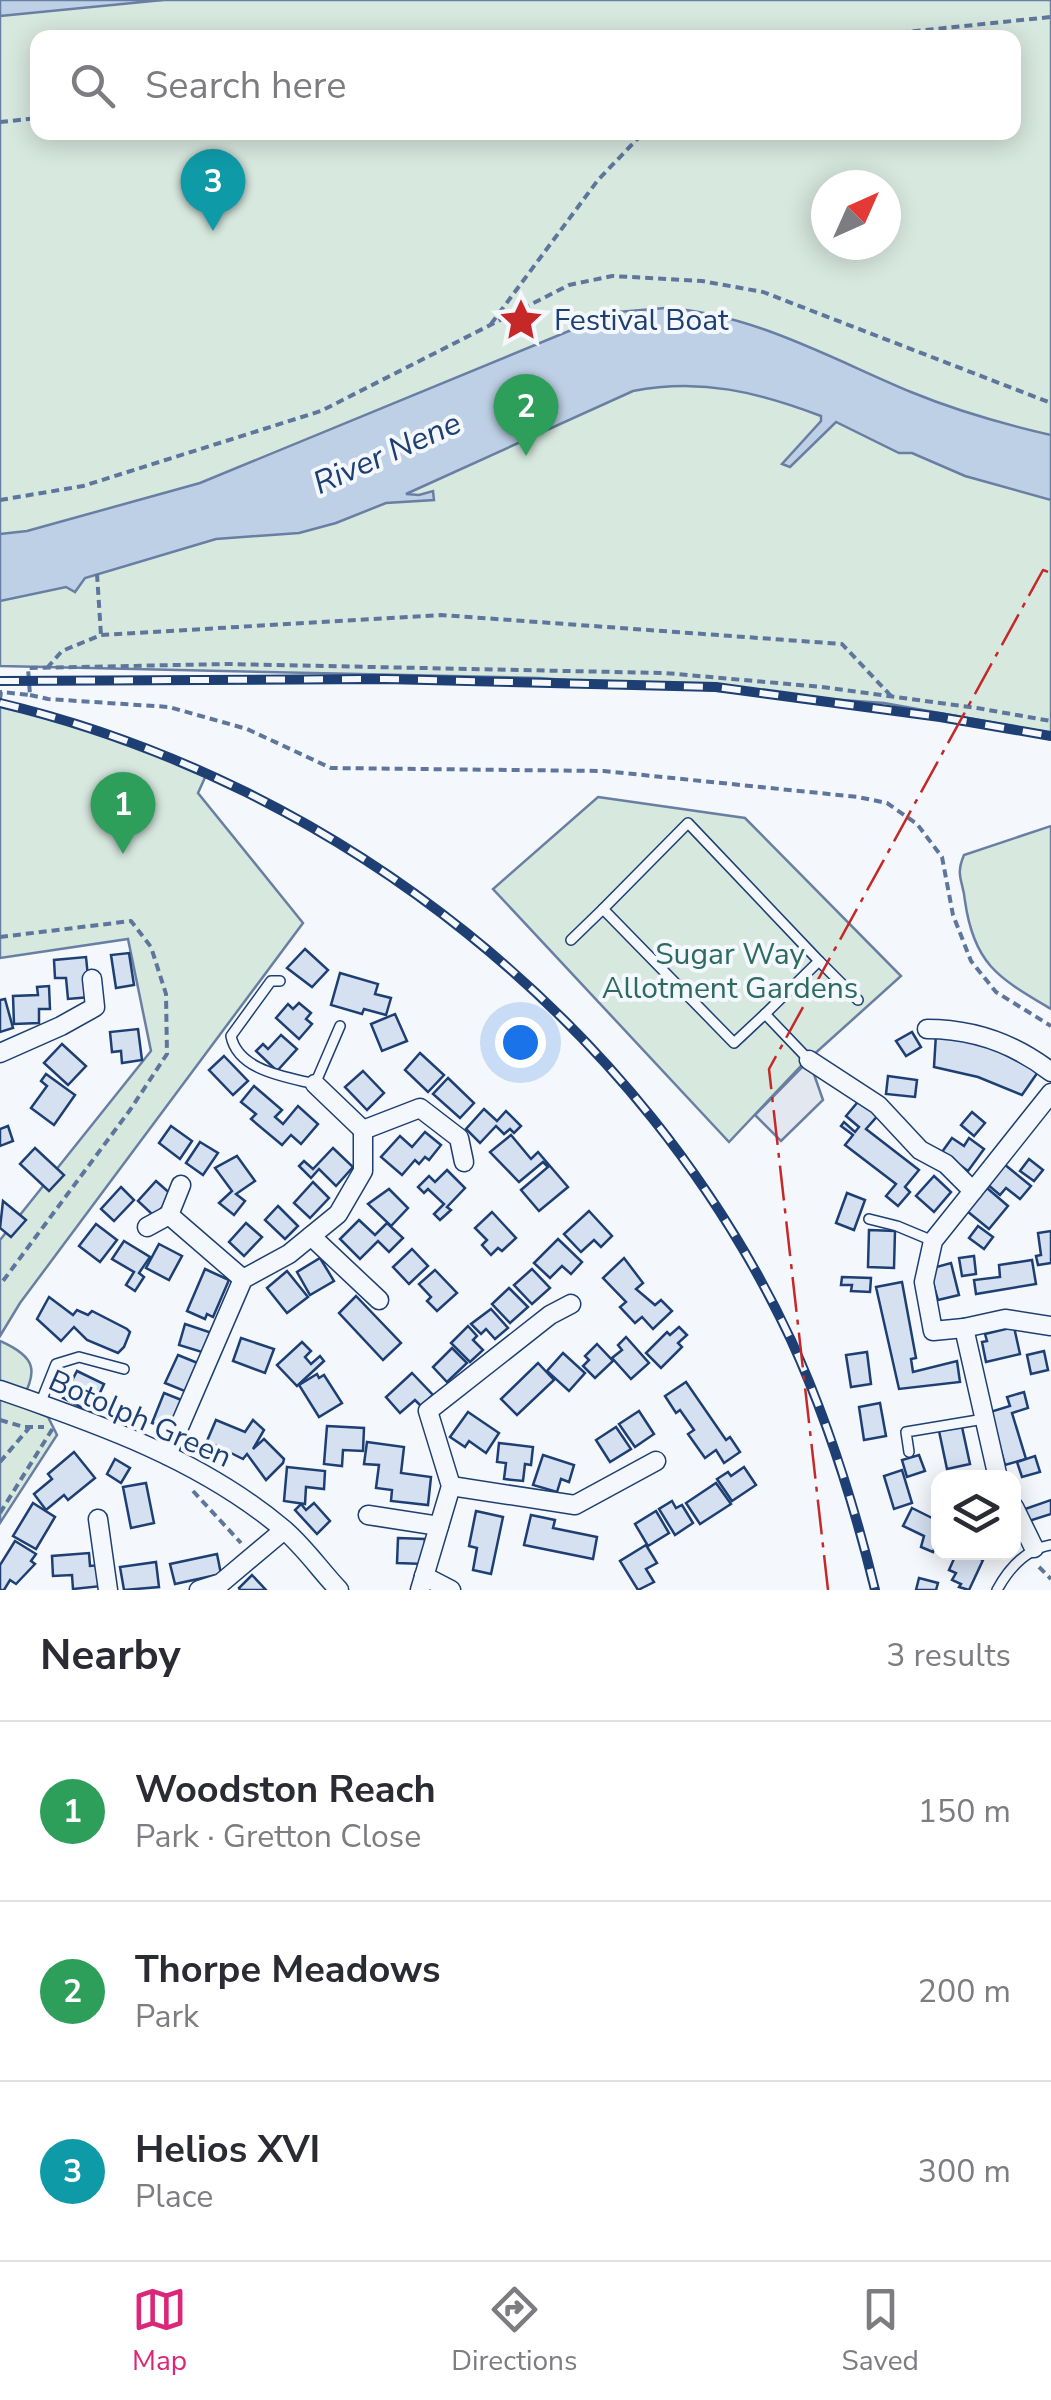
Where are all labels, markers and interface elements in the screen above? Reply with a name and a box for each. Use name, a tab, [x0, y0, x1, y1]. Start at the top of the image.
search box	[30, 30, 1021, 140]
icon: search	[65, 58, 120, 113]
text: Search here	[145, 60, 346, 111]
pin: 3	[180, 148, 246, 231]
north arrow	[811, 170, 901, 260]
place icon: Festival Boat	[497, 296, 545, 344]
place label: Festival Boat	[554, 300, 729, 341]
pin: 2	[494, 374, 558, 456]
water label: River Nene	[306, 401, 468, 505]
pin: 1	[90, 772, 156, 854]
park label: Sugar Way Allotment Gardens	[602, 934, 858, 1009]
your location	[495, 1017, 546, 1068]
street label: Botolph Green	[42, 1360, 238, 1478]
map controls	[931, 1470, 1021, 1560]
button: layers	[931, 1470, 1021, 1560]
text: Nearby	[40, 1627, 181, 1684]
text: 3 results	[886, 1634, 1011, 1677]
text: Woodston Reach	[135, 1764, 436, 1815]
text: 1	[63, 1790, 82, 1833]
text: 150 m	[918, 1790, 1011, 1833]
text: Park · Gretton Close	[135, 1815, 421, 1858]
text: Thorpe Meadows	[135, 1944, 441, 1995]
text: 2	[63, 1970, 82, 2013]
text: 200 m	[918, 1970, 1011, 2013]
text: Park	[135, 1995, 199, 2038]
text: Helios XVI	[135, 2124, 320, 2175]
text: 3	[63, 2150, 82, 2193]
text: 300 m	[918, 2150, 1011, 2193]
text: Place	[135, 2175, 213, 2218]
tab: Map	[132, 2282, 187, 2380]
tab: Directions	[451, 2282, 577, 2380]
tab: Saved	[842, 2282, 919, 2380]

